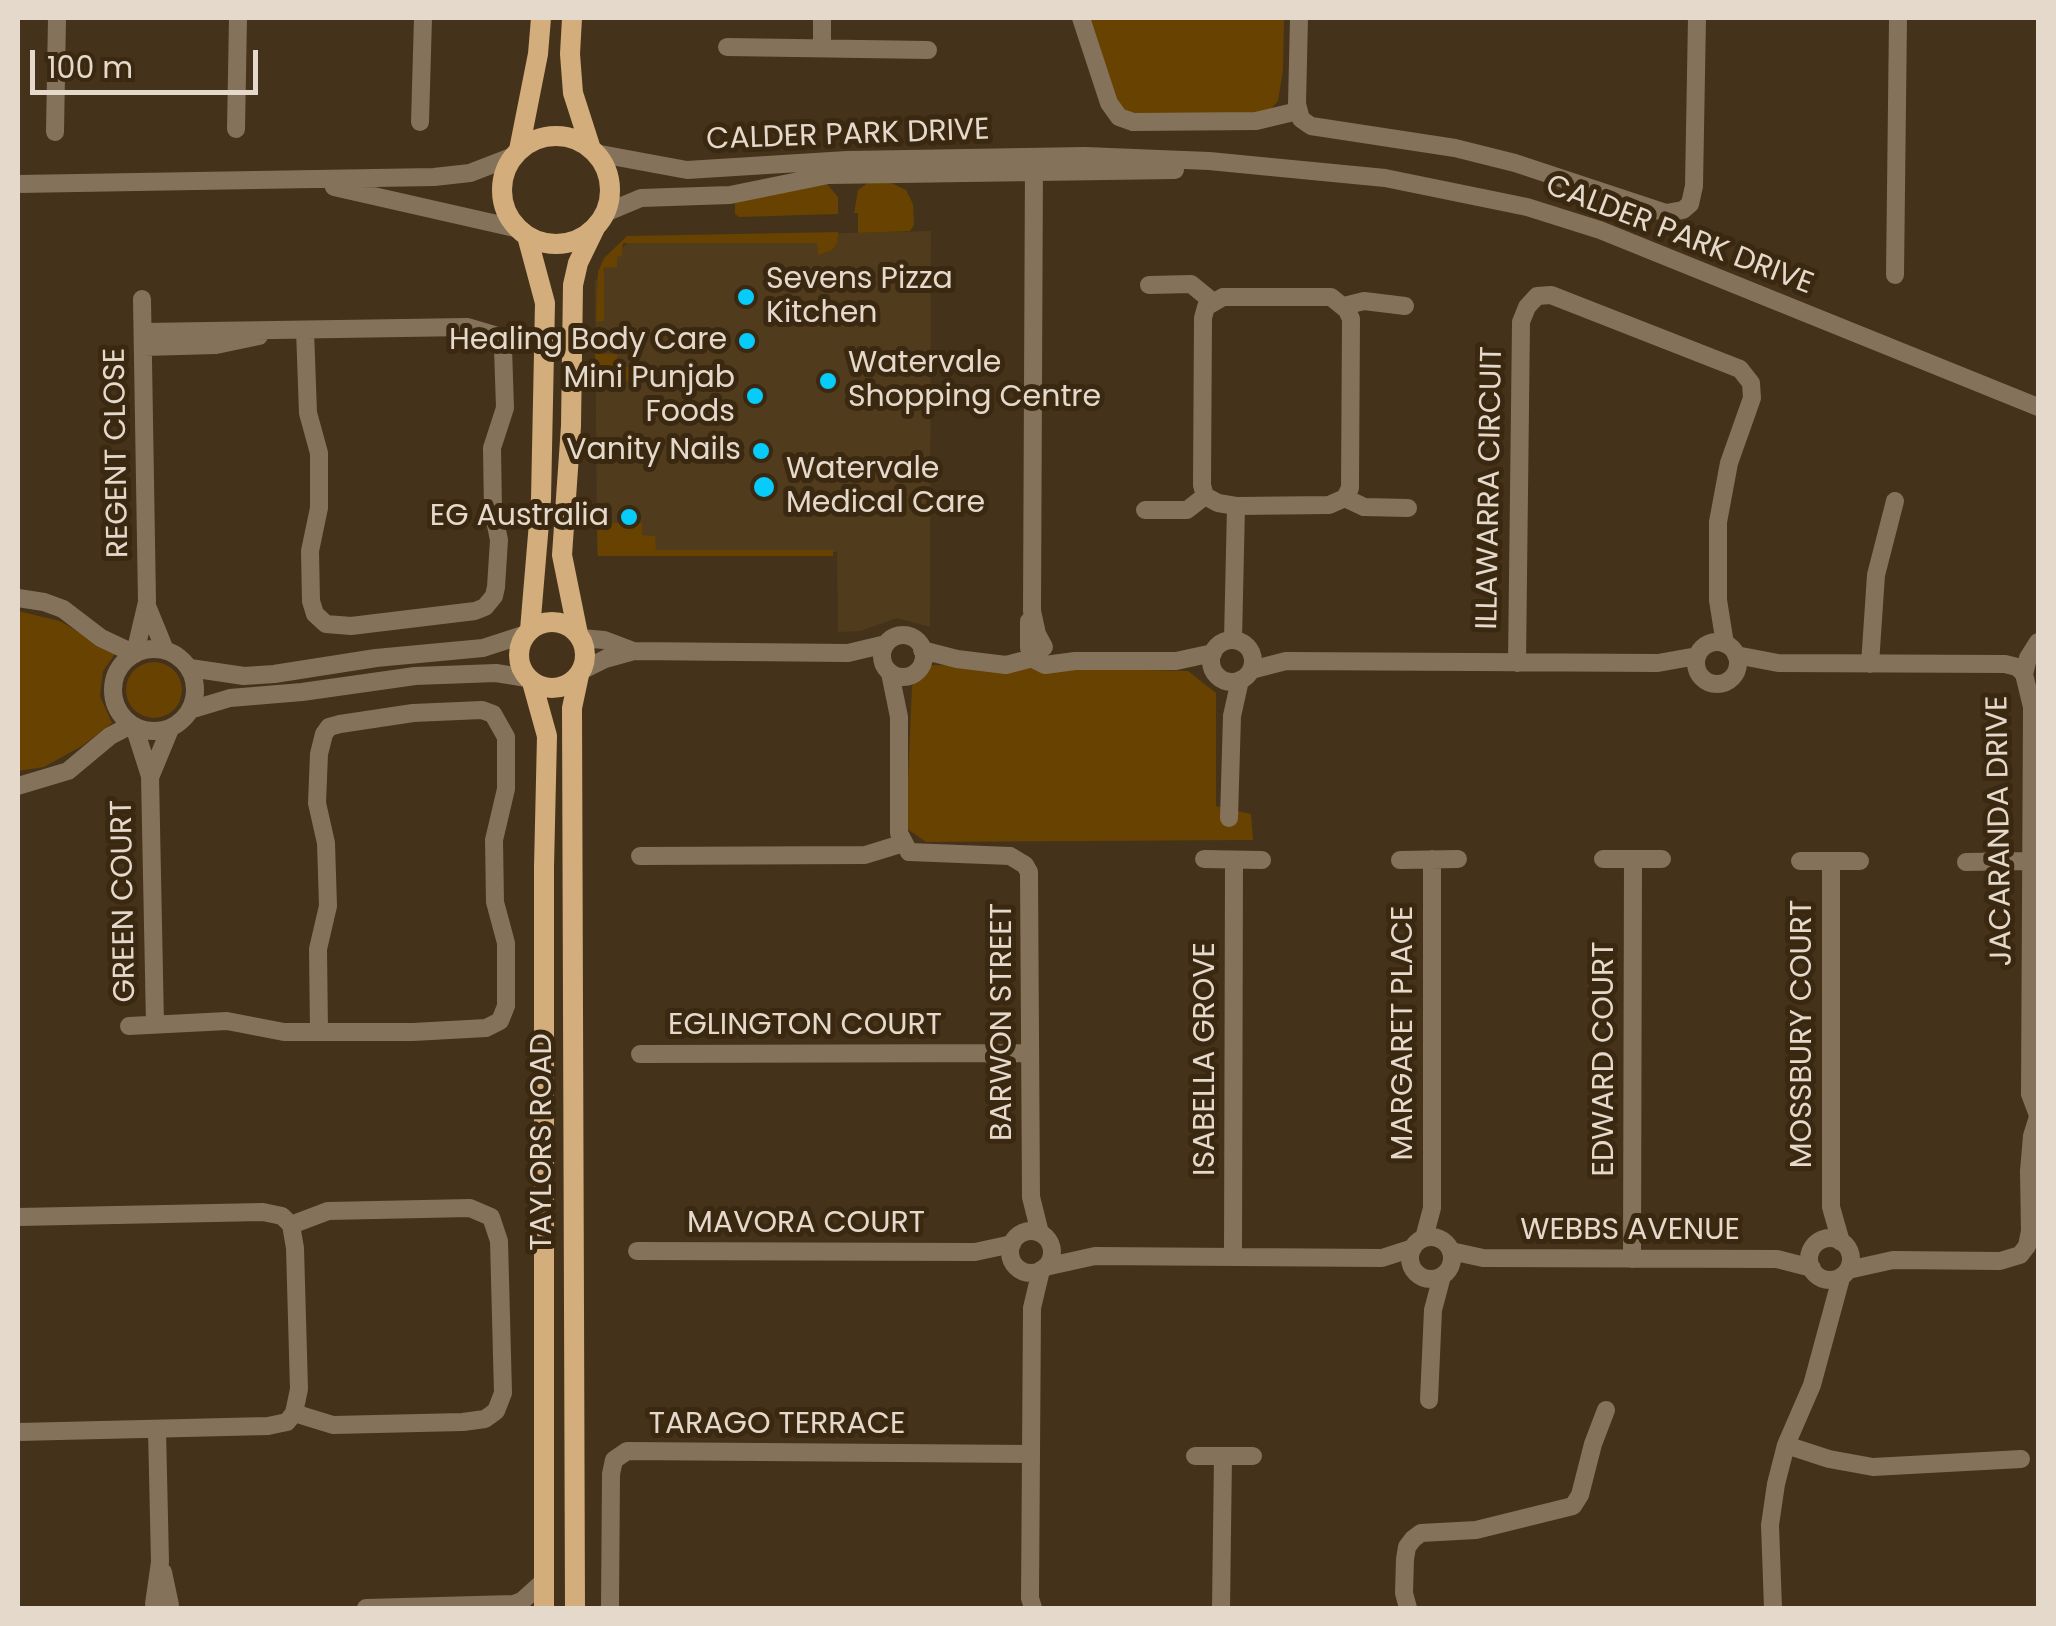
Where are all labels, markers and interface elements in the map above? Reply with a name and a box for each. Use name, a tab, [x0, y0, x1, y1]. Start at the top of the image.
scale bar	[35, 30, 262, 92]
text: 100 m	[47, 46, 133, 89]
street label: CALDER PARK DRIVE	[706, 113, 990, 159]
street label: CALDER PARK DRIVE	[1540, 168, 1818, 304]
place label: Sevens Pizza Kitchen	[766, 262, 953, 332]
marker: Sevens Pizza Kitchen	[735, 286, 757, 308]
place label: Healing Body Care	[449, 323, 727, 359]
marker: Healing Body Care	[736, 330, 758, 352]
place label: Watervale Shopping Centre	[848, 346, 1101, 416]
street label: ILLAWARRA CIRCUIT	[1471, 346, 1511, 630]
street label: REGENT CLOSE	[98, 348, 138, 558]
place label: Mini Punjab Foods	[563, 361, 735, 432]
marker: Watervale Shopping Centre	[817, 370, 839, 392]
marker: Mini Punjab Foods	[744, 385, 766, 407]
place label: Vanity Nails	[566, 433, 741, 469]
marker: Vanity Nails	[750, 440, 772, 462]
place label: Watervale Medical Care	[786, 452, 985, 522]
marker: Watervale Medical Care	[751, 474, 777, 500]
place label: EG Australia	[430, 499, 609, 535]
marker: EG Australia	[618, 506, 640, 528]
street label: JACARANDA DRIVE	[1981, 695, 2021, 967]
street label: GREEN COURT	[105, 799, 145, 1003]
street label: MOSSBURY COURT	[1785, 900, 1821, 1168]
street label: BARWON STREET	[985, 903, 1021, 1141]
street label: MARGARET PLACE	[1386, 906, 1422, 1160]
street label: EDWARD COURT	[1587, 941, 1623, 1177]
street label: ISABELLA GROVE	[1188, 942, 1224, 1176]
street label: EGLINGTON COURT	[668, 1008, 942, 1044]
street label: TAYLORS ROAD	[525, 1033, 561, 1251]
street label: MAVORA COURT	[687, 1206, 925, 1242]
street label: WEBBS AVENUE	[1520, 1213, 1740, 1249]
street label: TARAGO TERRACE	[649, 1407, 905, 1443]

